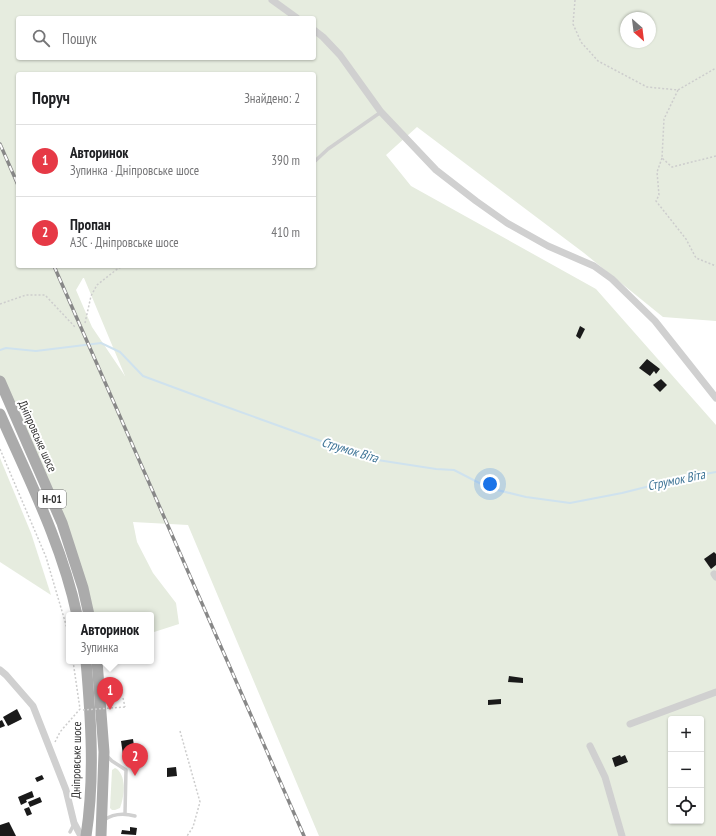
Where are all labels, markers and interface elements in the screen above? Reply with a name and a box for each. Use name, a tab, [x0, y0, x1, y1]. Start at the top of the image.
north arrow	[620, 12, 656, 48]
search box	[16, 16, 316, 60]
icon: search	[30, 27, 52, 49]
text: Пошук	[62, 29, 97, 48]
text: Поруч	[32, 87, 70, 109]
text: Знайдено: 2	[244, 90, 300, 107]
text: Авторинок	[70, 143, 129, 162]
text: 1	[42, 152, 48, 169]
text: 390 m	[271, 152, 300, 169]
text: Зупинка · Дніпровське шосе	[70, 162, 199, 179]
text: Пропан	[70, 215, 111, 234]
text: 2	[42, 224, 48, 241]
text: 410 m	[271, 224, 300, 241]
text: АЗС · Дніпровське шосе	[70, 234, 179, 251]
street label: Дніпровське шосе	[16, 398, 61, 474]
water label: Струмок Віта	[320, 433, 381, 467]
water label: Струмок Віта	[646, 465, 707, 494]
your location	[480, 474, 500, 494]
road number: Н-01	[38, 490, 66, 508]
popup	[66, 612, 154, 664]
text: Авторинок	[81, 620, 139, 639]
text: Зупинка	[81, 639, 118, 656]
pin: 1	[97, 677, 123, 710]
map controls	[668, 716, 704, 824]
button: +	[668, 716, 704, 752]
street label: Дніпровське шосе	[68, 721, 84, 799]
pin: 2	[122, 743, 148, 776]
button: −	[668, 752, 704, 788]
button: locate	[668, 788, 704, 824]

